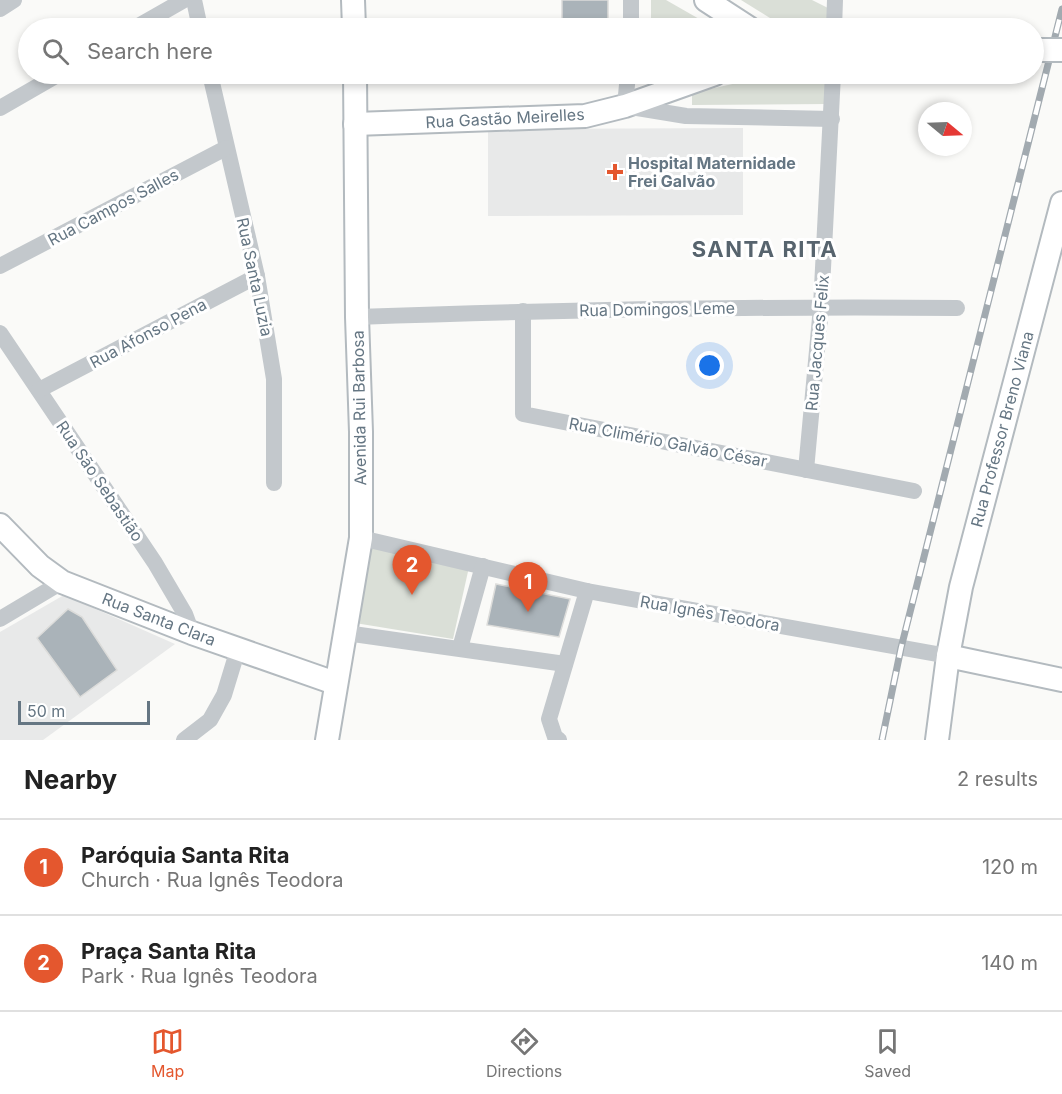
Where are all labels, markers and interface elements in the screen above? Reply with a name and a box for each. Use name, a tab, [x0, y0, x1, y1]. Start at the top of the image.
search box	[18, 18, 1044, 84]
icon: search	[39, 35, 72, 68]
text: Search here	[87, 38, 213, 64]
north arrow	[918, 102, 972, 156]
street label: Rua Gastão Meirelles	[425, 104, 585, 132]
place label: Hospital Maternidade Frei Galvão	[628, 153, 796, 191]
marker: Hospital Maternidade Frei Galvão	[606, 163, 624, 181]
street label: Rua Campos Salles	[44, 164, 182, 250]
street label: Rua Santa Luzia	[233, 216, 277, 338]
district label: SANTA RITA	[692, 236, 838, 262]
street label: Rua Jacques Felix	[801, 274, 833, 412]
street label: Rua Afonso Pena	[86, 294, 210, 372]
street label: Rua Domingos Leme	[579, 298, 735, 320]
street label: Rua Professor Breno Viana	[966, 329, 1038, 529]
street label: Avenida Rui Barbosa	[348, 330, 370, 486]
your location	[695, 351, 724, 380]
street label: Rua Climério Galvão César	[567, 413, 769, 471]
street label: Rua São Sebastião	[52, 417, 148, 545]
pin: 2	[392, 546, 432, 595]
pin: 1	[508, 562, 548, 612]
street label: Rua Santa Clara	[99, 588, 219, 650]
street label: Rua Ignês Teodora	[639, 591, 781, 635]
scale bar	[18, 698, 150, 726]
text: 50 m	[27, 701, 65, 721]
text: Nearby	[24, 764, 117, 795]
text: 2 results	[957, 767, 1038, 791]
text: Paróquia Santa Rita	[81, 842, 290, 868]
text: 1	[39, 855, 48, 879]
text: 120 m	[982, 855, 1038, 879]
text: Church · Rua Ignês Teodora	[81, 868, 344, 892]
text: Praça Santa Rita	[81, 938, 256, 964]
text: 2	[37, 951, 50, 975]
text: 140 m	[981, 951, 1038, 975]
text: Park · Rua Ignês Teodora	[81, 964, 318, 988]
tab: Map	[151, 1025, 184, 1081]
tab: Directions	[486, 1025, 562, 1081]
tab: Saved	[864, 1025, 911, 1081]

